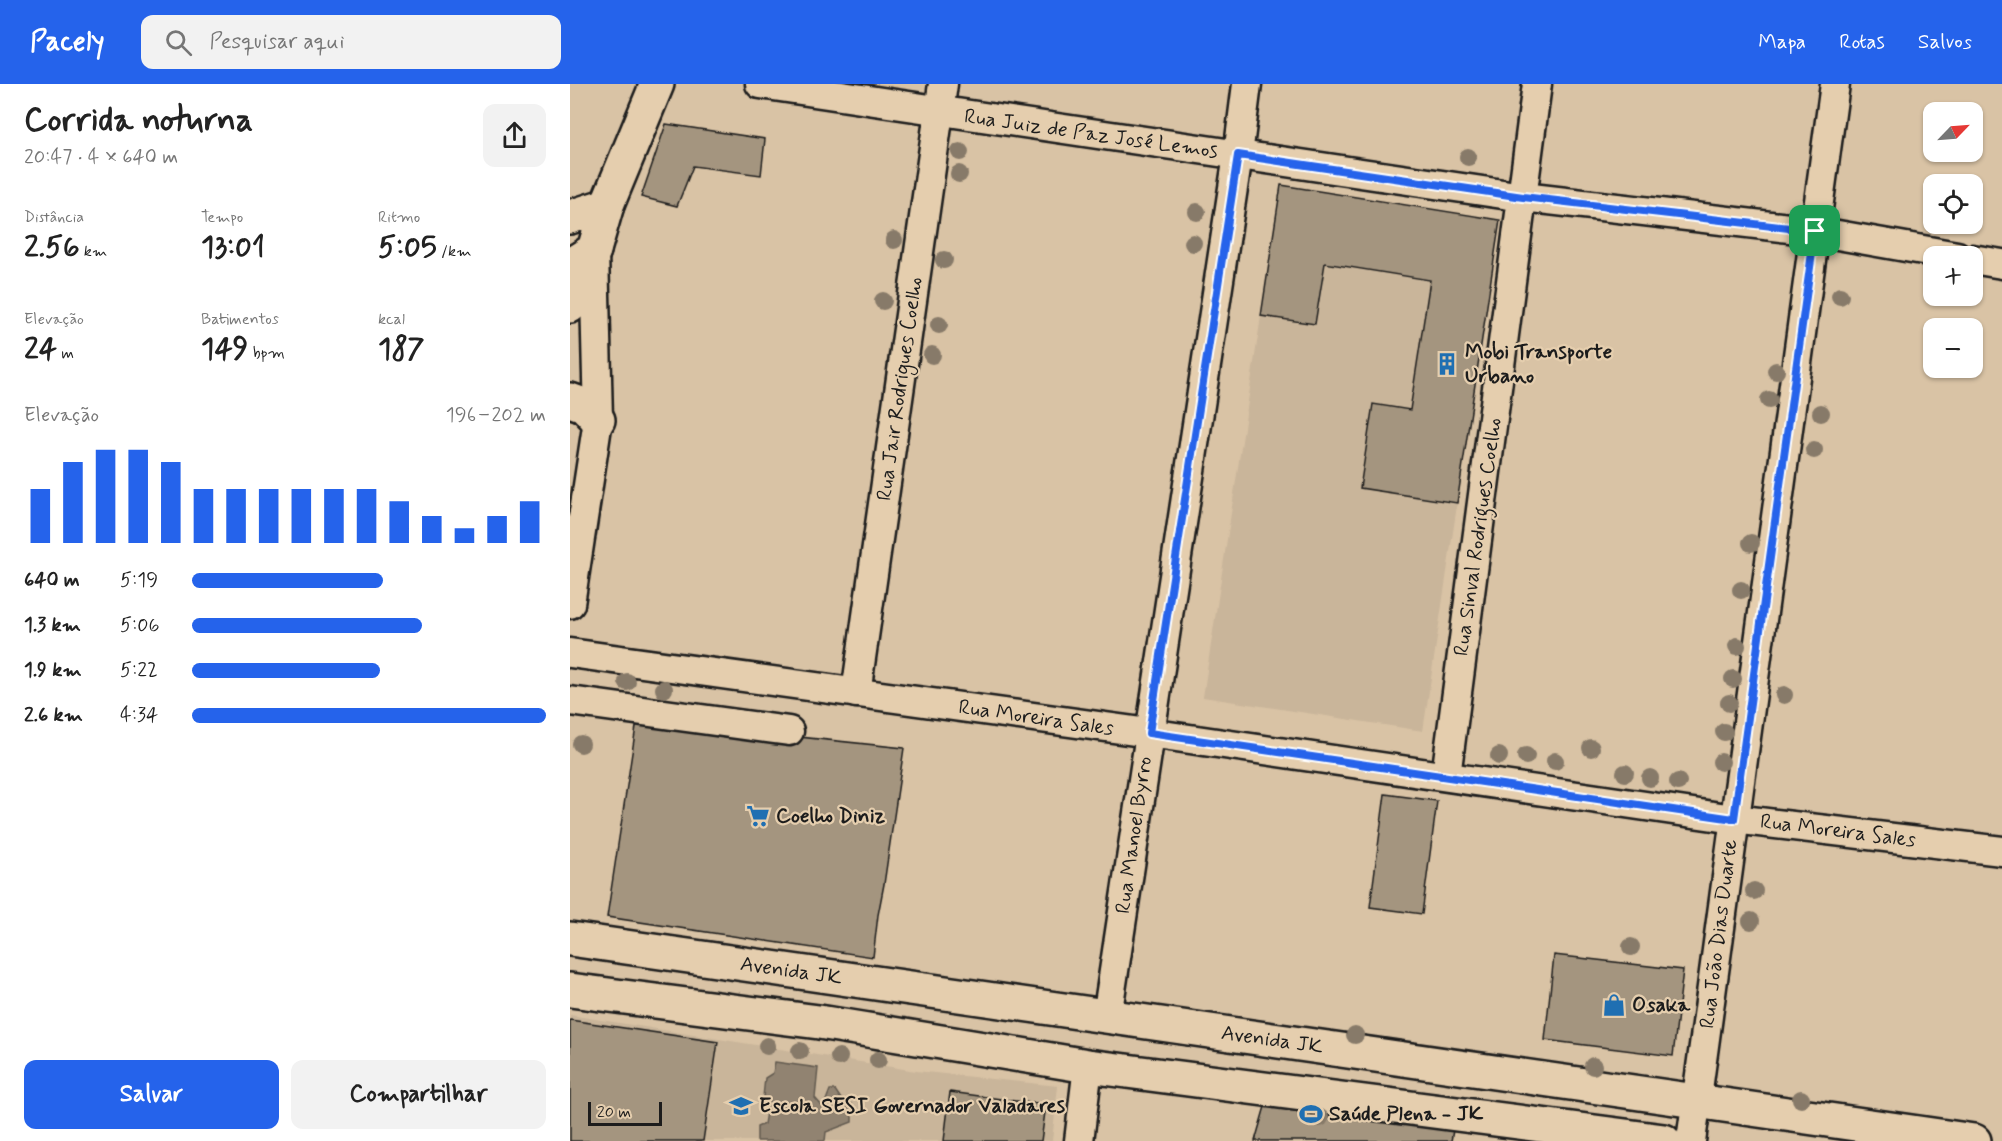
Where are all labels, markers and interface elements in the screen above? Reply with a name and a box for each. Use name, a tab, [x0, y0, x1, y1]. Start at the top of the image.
search box	[141, 15, 561, 69]
text: Pacely	[30, 24, 105, 61]
icon: search	[162, 26, 195, 59]
text: Pesquisar aqui	[210, 28, 344, 56]
text: Mapa	[1758, 28, 1806, 56]
text: Rotas	[1839, 28, 1885, 56]
text: Salvos	[1918, 28, 1972, 56]
text: Corrida noturna	[24, 99, 253, 143]
street label: Rua Juiz de Paz José Lemos	[962, 102, 1220, 166]
north arrow	[1923, 102, 1983, 162]
map controls	[1923, 102, 1983, 378]
button: share	[483, 104, 546, 167]
text: 20:47 · 4 × 640 m	[24, 144, 178, 171]
button: locate	[1923, 174, 1983, 234]
pin	[1789, 205, 1840, 256]
text: Distância	[24, 207, 84, 228]
text: Tempo	[201, 207, 243, 228]
text: Ritmo	[378, 207, 420, 228]
icon: arrive	[1798, 214, 1831, 247]
text: 2.56	[24, 228, 80, 267]
text: 13:01	[201, 228, 265, 267]
text: 5:05	[378, 228, 437, 267]
text: km	[80, 241, 107, 262]
text: /km	[437, 241, 471, 262]
button: +	[1923, 246, 1983, 306]
street label: Rua Jair Rodrigues Coelho	[870, 275, 931, 503]
text: Elevação	[24, 309, 84, 330]
text: Batimentos	[201, 309, 279, 330]
text: kcal	[378, 309, 405, 330]
button: −	[1923, 318, 1983, 378]
text: 24	[24, 330, 57, 369]
text: 149	[201, 330, 248, 369]
text: 187	[378, 330, 425, 369]
place label: Mobi Transporte Urbano	[1465, 338, 1612, 390]
text: m	[57, 343, 74, 364]
text: bpm	[248, 343, 285, 364]
building icon: Mobi Transporte Urbano	[1434, 351, 1460, 377]
text: Elevação	[24, 402, 99, 429]
text: 196–202 m	[446, 402, 546, 429]
street label: Rua Sinval Rodrigues Coelho	[1447, 416, 1511, 658]
text: 640 m	[24, 567, 80, 594]
text: 5:19	[120, 567, 158, 594]
text: 1.3 km	[24, 612, 81, 639]
text: 5:06	[120, 612, 160, 639]
text: 1.9 km	[24, 657, 82, 684]
text: 5:22	[120, 657, 158, 684]
street label: Rua Moreira Sales	[957, 693, 1115, 743]
text: 2.6 km	[24, 702, 83, 729]
text: 4:34	[120, 702, 158, 729]
street label: Rua Manoel Byrro	[1109, 755, 1159, 915]
place label: Coelho Diniz	[776, 802, 886, 830]
supermarket icon: Coelho Diniz	[745, 803, 771, 829]
street label: Rua Moreira Sales	[1759, 808, 1917, 854]
street label: Rua João Dias Duarte	[1693, 838, 1745, 1030]
street label: Avenida JK	[738, 950, 844, 992]
place label: Osaka	[1632, 991, 1692, 1019]
shop icon: Osaka	[1601, 992, 1627, 1018]
street label: Avenida JK	[1219, 1019, 1325, 1061]
button: Salvar	[24, 1060, 279, 1129]
button: Compartilhar	[291, 1060, 546, 1129]
place label: Escola SESI Governador Valadares	[759, 1092, 1066, 1120]
school or university icon: Escola SESI Governador Valadares	[728, 1093, 754, 1119]
scale bar	[588, 1099, 662, 1126]
place label: Saúde Plena - JK	[1329, 1100, 1484, 1128]
sports icon: Saúde Plena - JK	[1298, 1101, 1324, 1127]
text: 20 m	[597, 1102, 631, 1123]

